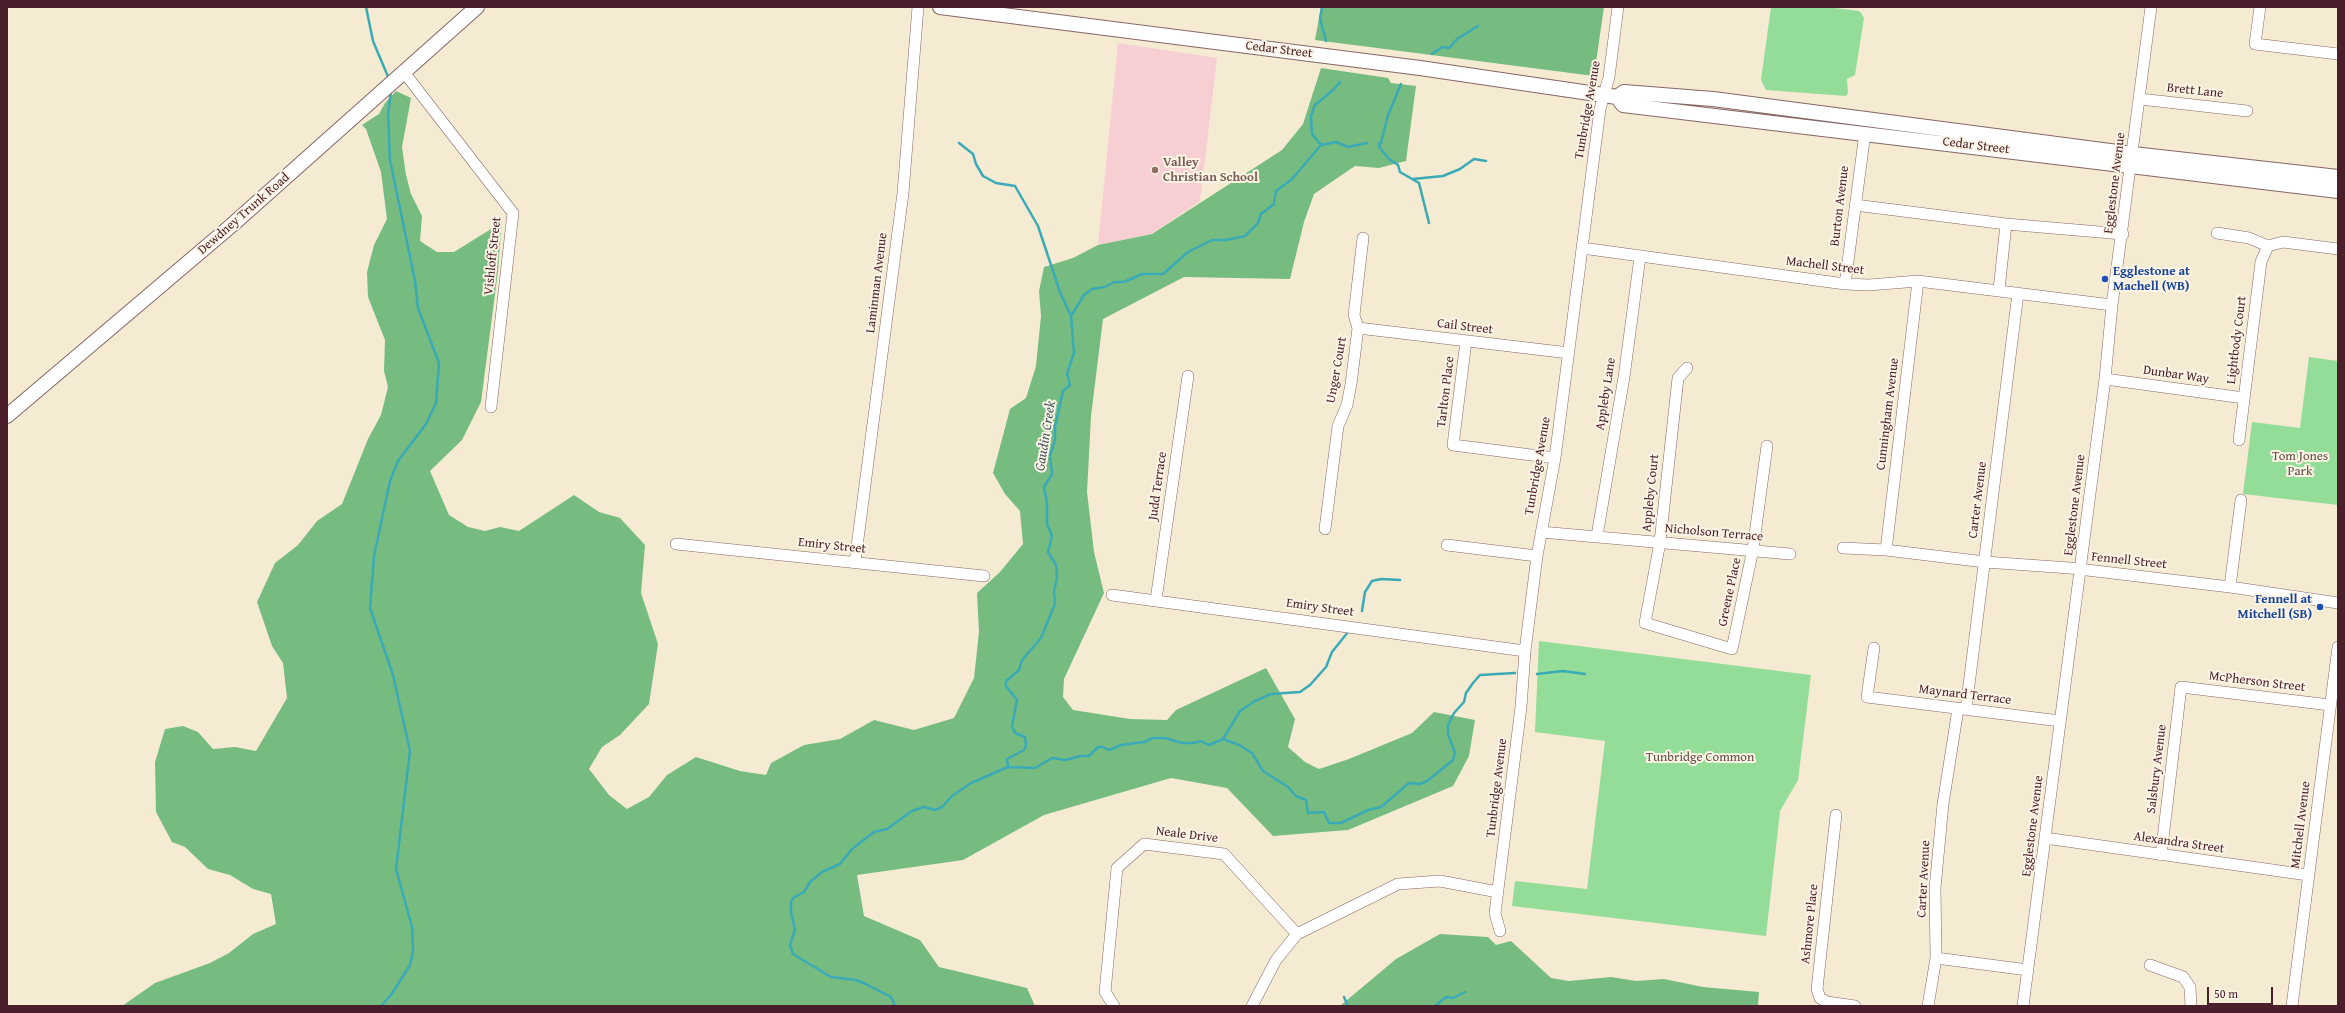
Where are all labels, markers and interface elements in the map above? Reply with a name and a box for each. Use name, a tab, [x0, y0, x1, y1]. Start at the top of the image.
street label: Cedar Street	[1245, 38, 1313, 62]
street label: Tunbridge Avenue	[1572, 60, 1604, 160]
street label: Brett Lane	[2166, 80, 2224, 102]
street label: Egglestone Avenue	[2101, 132, 2129, 234]
street label: Cedar Street	[1942, 134, 2010, 158]
place label: Valley Christian School	[1163, 155, 1258, 186]
marker: Valley Christian School	[1150, 165, 1160, 175]
street label: Burton Avenue	[1827, 165, 1853, 247]
street label: Dewdney Trunk Road	[195, 170, 293, 258]
street label: Vishloff Street	[481, 216, 505, 296]
street label: Laminman Avenue	[863, 232, 891, 334]
street label: Machell Street	[1785, 253, 1865, 279]
place label: Egglestone at Machell (WB)	[2113, 264, 2190, 295]
marker: Egglestone at Machell (WB)	[2100, 274, 2110, 284]
street label: Lightbody Court	[2224, 295, 2250, 385]
street label: Cail Street	[1436, 316, 1494, 338]
street label: Unger Court	[1323, 335, 1351, 405]
street label: Tarlton Place	[1434, 355, 1458, 429]
street label: Appleby Lane	[1593, 356, 1619, 432]
street label: Cunningham Avenue	[1873, 357, 1903, 471]
street label: Dunbar Way	[2142, 363, 2210, 387]
water label: Gaudin Creek	[1032, 400, 1060, 472]
street label: Tunbridge Avenue	[1522, 416, 1554, 516]
park label: Tom Jones Park	[2272, 449, 2328, 480]
street label: Judd Terrace	[1145, 451, 1171, 521]
street label: Appleby Court	[1639, 453, 1663, 533]
street label: Egglestone Avenue	[2061, 454, 2089, 556]
street label: Carter Avenue	[1966, 461, 1990, 539]
street label: Nicholson Terrace	[1664, 521, 1764, 545]
street label: Emiry Street	[797, 535, 867, 557]
street label: Fennell Street	[2091, 549, 2167, 573]
street label: Greene Place	[1715, 556, 1745, 628]
place label: Fennell at Mitchell (SB)	[2237, 592, 2312, 623]
street label: Emiry Street	[1285, 596, 1355, 620]
marker: Fennell at Mitchell (SB)	[2315, 602, 2325, 612]
street label: McPherson Street	[2208, 668, 2306, 696]
street label: Maynard Terrace	[1918, 682, 2012, 708]
street label: Salsbury Avenue	[2144, 724, 2170, 814]
street label: Tunbridge Avenue	[1483, 738, 1511, 838]
park label: Tunbridge Common	[1646, 750, 1754, 766]
street label: Egglestone Avenue	[2019, 775, 2047, 877]
street label: Mitchell Avenue	[2288, 780, 2314, 870]
street label: Neale Drive	[1155, 823, 1219, 847]
street label: Alexandra Street	[2133, 829, 2225, 857]
street label: Carter Avenue	[1914, 840, 1934, 918]
street label: Ashmore Place	[1798, 883, 1822, 965]
scale bar	[2209, 979, 2275, 1005]
text: 50 m	[2214, 985, 2238, 1002]

